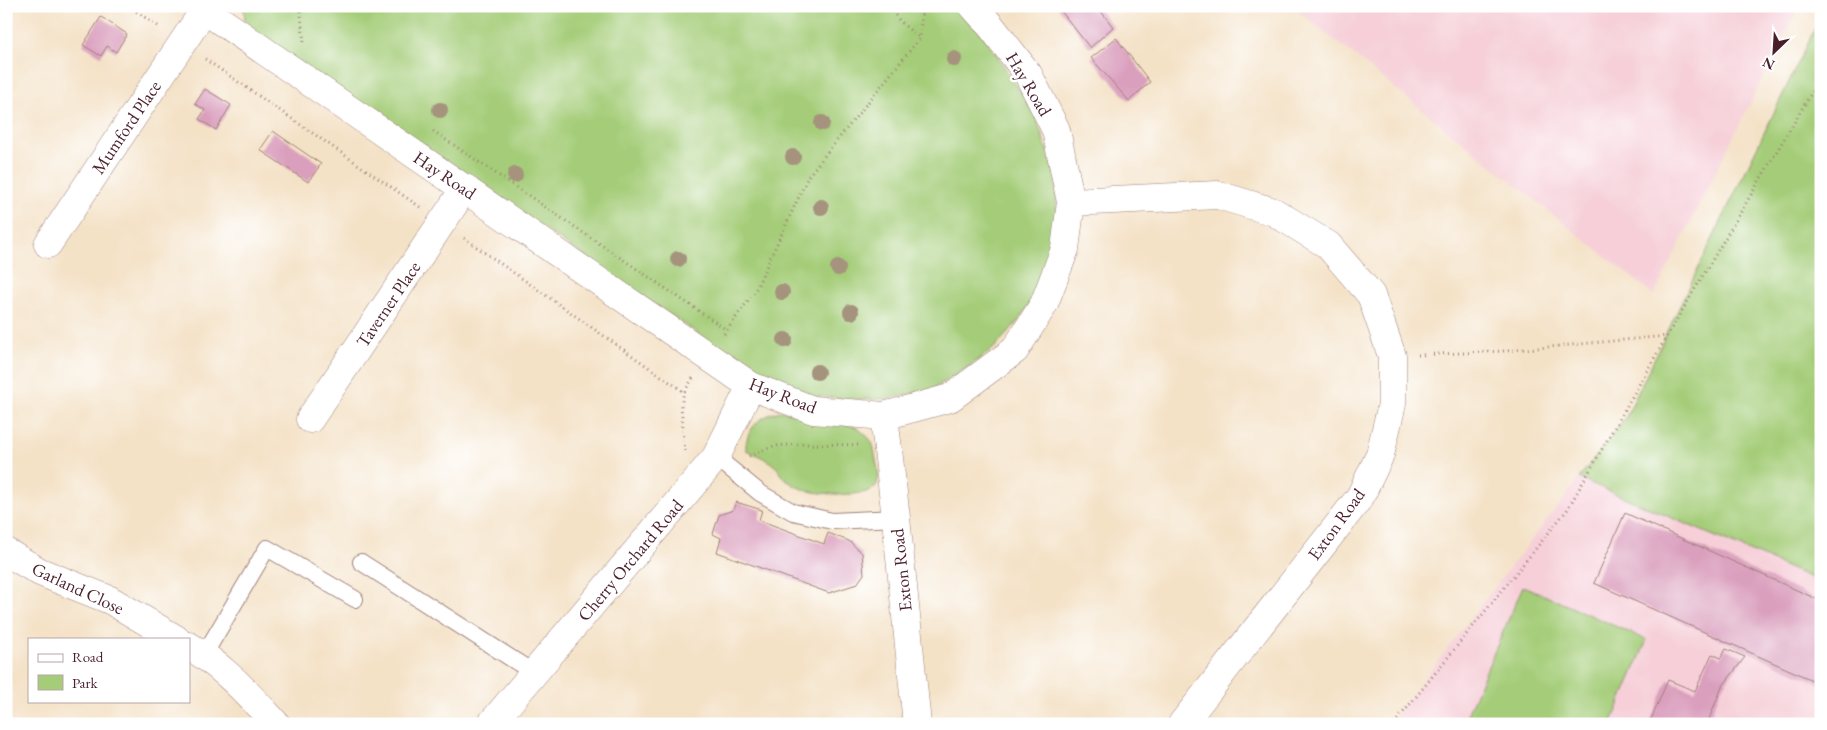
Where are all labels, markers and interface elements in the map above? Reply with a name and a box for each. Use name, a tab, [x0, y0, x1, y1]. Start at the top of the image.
north arrow	[1750, 28, 1800, 78]
street label: Hay Road	[1001, 48, 1058, 121]
text: N	[1759, 53, 1777, 74]
street label: Mumford Place	[86, 76, 166, 178]
street label: Hay Road	[409, 146, 481, 205]
street label: Taverner Place	[351, 257, 425, 351]
street label: Hay Road	[746, 372, 821, 419]
street label: Exton Road	[1302, 483, 1370, 564]
street label: Cherry Orchard Road	[572, 494, 688, 626]
street label: Exton Road	[885, 527, 917, 613]
street label: Garland Close	[28, 557, 128, 619]
legend	[28, 638, 190, 702]
text: Road	[72, 647, 104, 666]
text: Park	[72, 673, 99, 692]

